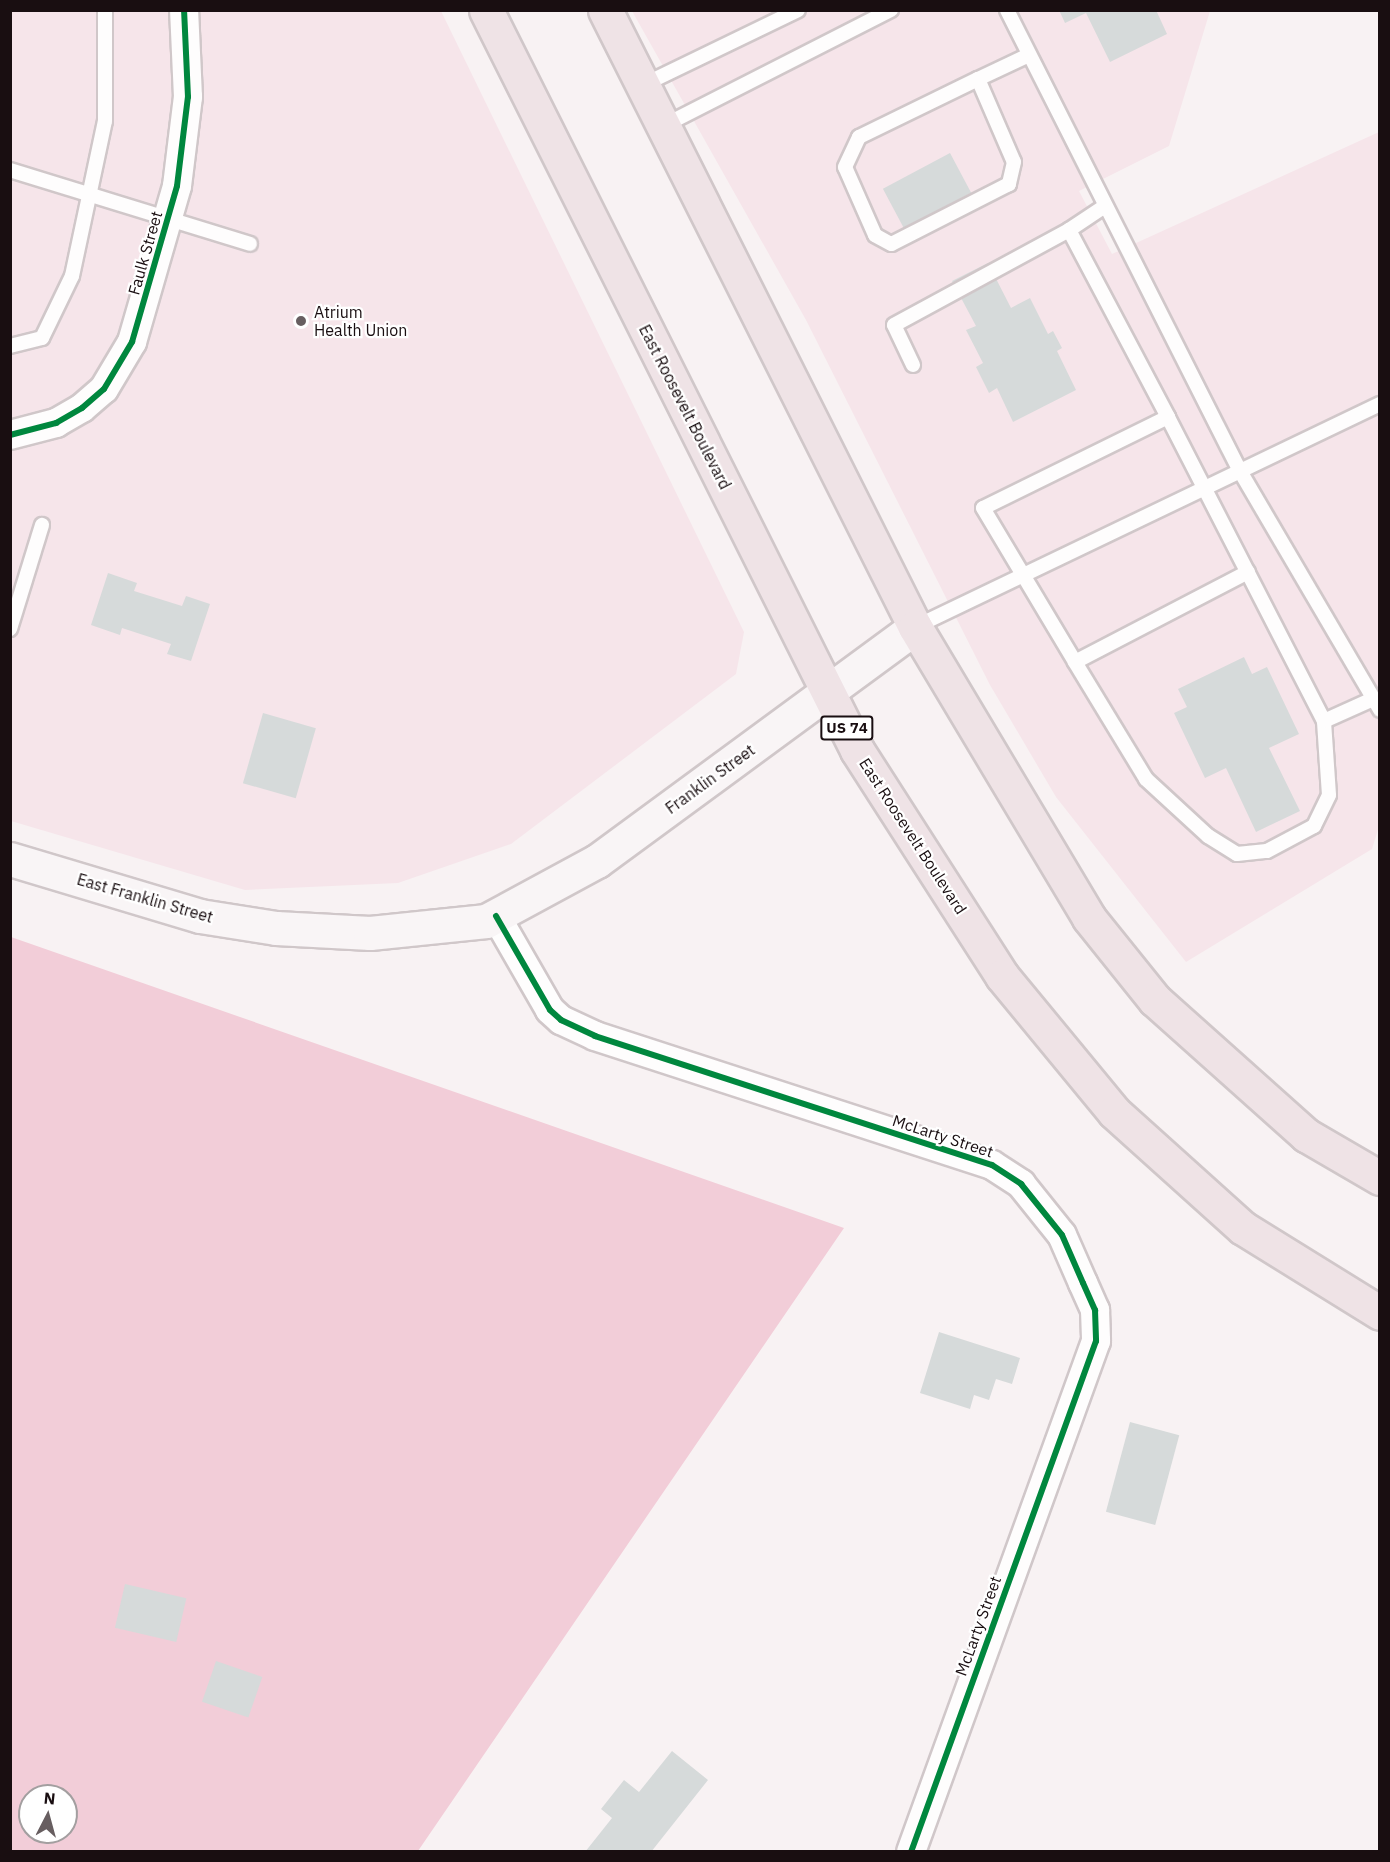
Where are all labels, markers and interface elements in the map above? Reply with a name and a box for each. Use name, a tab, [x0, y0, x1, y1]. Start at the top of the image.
street label: Faulk Street	[124, 209, 166, 297]
place label: Atrium Health Union	[314, 302, 407, 340]
marker: Atrium Health Union	[292, 312, 310, 330]
street label: East Roosevelt Boulevard	[635, 321, 735, 493]
road number: US 74	[820, 716, 874, 740]
street label: Franklin Street	[662, 740, 758, 818]
street label: East Roosevelt Boulevard	[855, 754, 971, 918]
street label: East Franklin Street	[75, 869, 215, 927]
street label: McLarty Street	[890, 1111, 996, 1161]
street label: McLarty Street	[951, 1573, 1005, 1679]
north arrow	[18, 1784, 78, 1844]
text: N	[43, 1788, 56, 1809]

